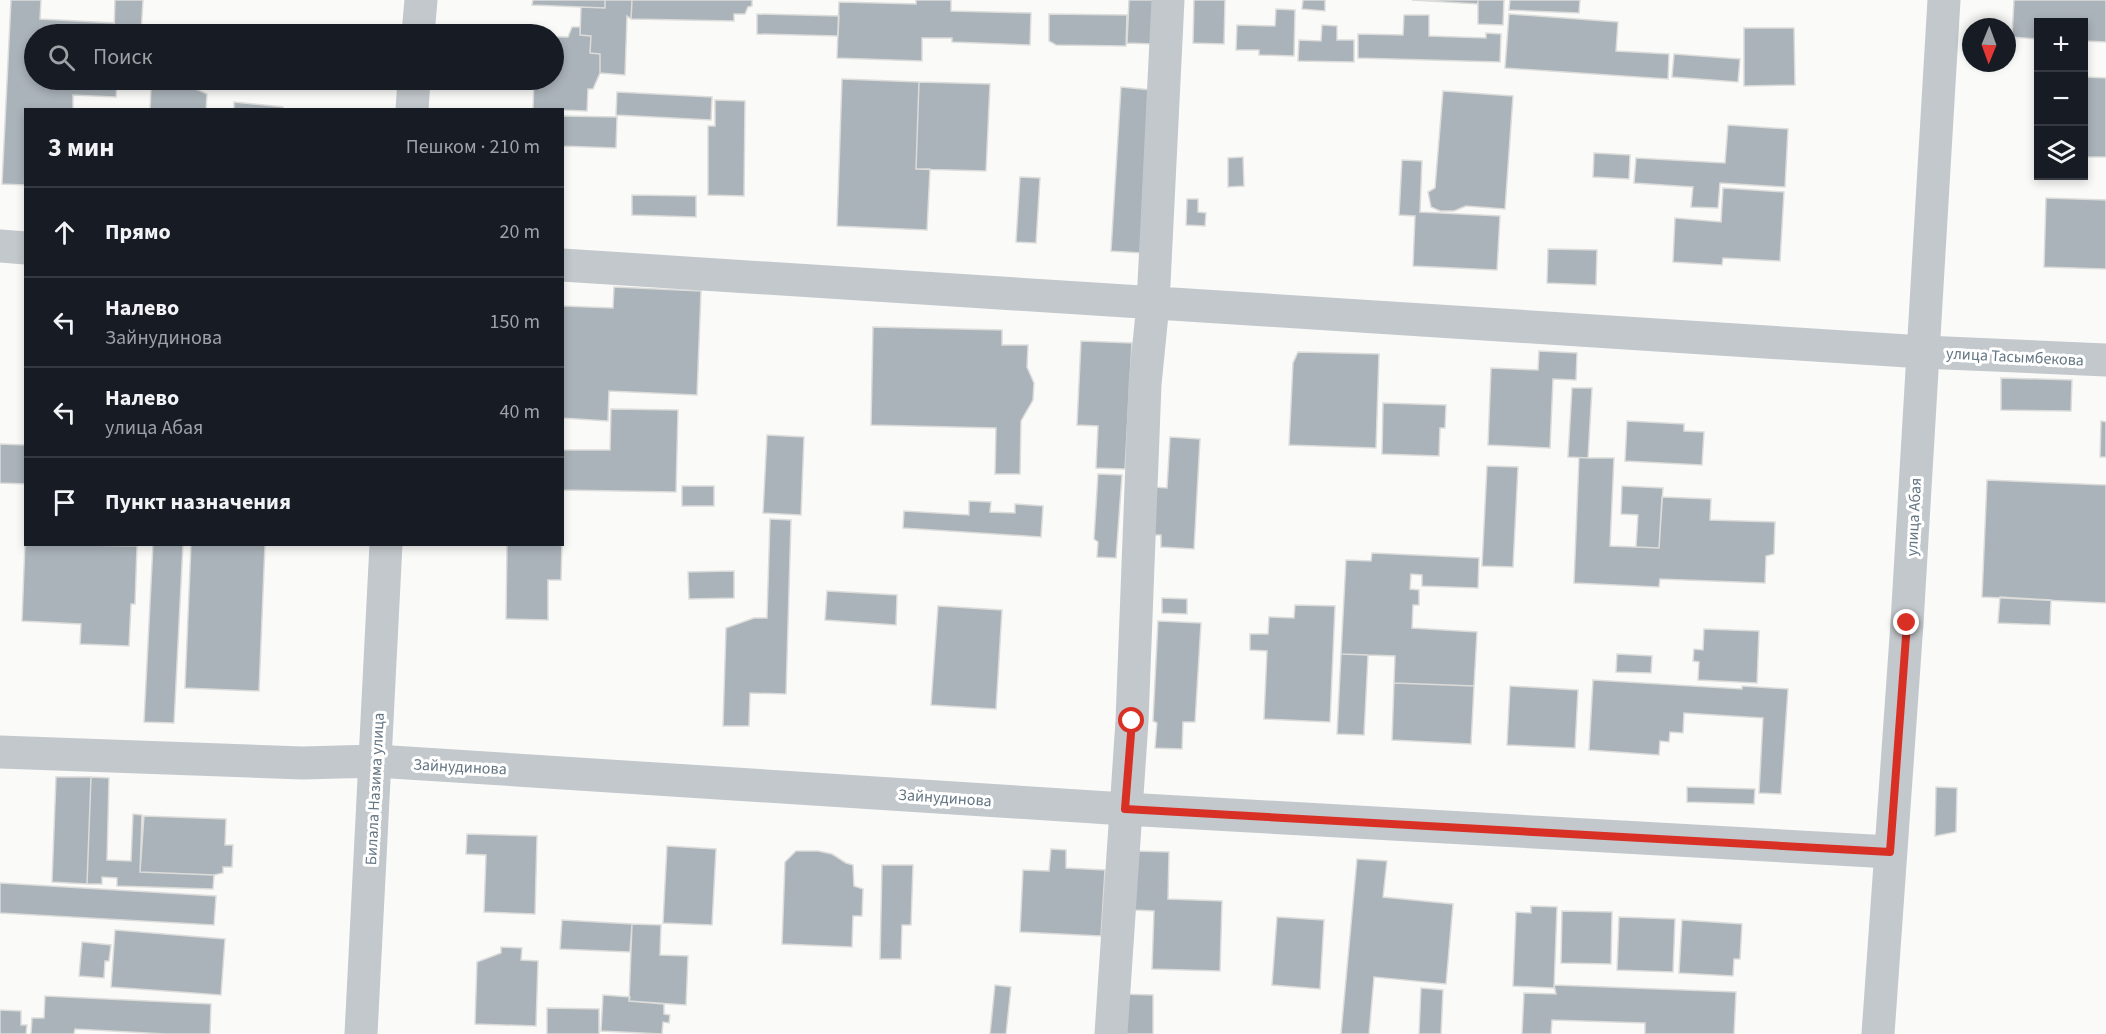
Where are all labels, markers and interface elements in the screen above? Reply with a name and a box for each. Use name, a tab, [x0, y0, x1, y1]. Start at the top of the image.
north arrow	[1962, 18, 2016, 72]
map controls	[2034, 18, 2088, 180]
button: +	[2034, 18, 2088, 72]
search box	[24, 24, 564, 90]
icon: search	[45, 41, 78, 74]
text: Поиск	[93, 41, 152, 73]
button: −	[2034, 72, 2088, 126]
button: layers	[2034, 126, 2088, 180]
text: 3 мин	[48, 129, 114, 166]
text: Пешком · 210 m	[406, 133, 540, 161]
icon: ahead	[48, 216, 81, 249]
text: Прямо	[105, 216, 171, 248]
text: 20 m	[500, 218, 540, 246]
text: Налево	[105, 292, 179, 324]
icon: left	[48, 306, 81, 339]
text: 150 m	[490, 308, 540, 336]
text: Зайнудинова	[105, 324, 222, 352]
street label: улица Тасымбекова	[1945, 342, 2084, 372]
text: Налево	[105, 382, 179, 414]
icon: left	[48, 396, 81, 429]
text: 40 m	[500, 398, 540, 426]
text: улица Абая	[105, 414, 203, 442]
street label: улица Абая	[1901, 477, 1927, 557]
icon: arrive	[48, 486, 81, 519]
text: Пункт назначения	[105, 486, 291, 518]
route end	[1893, 609, 1919, 635]
route start	[1118, 707, 1144, 733]
street label: Билала Назима улица	[360, 712, 390, 866]
street label: Зайнудинова	[413, 754, 507, 780]
street label: Зайнудинова	[897, 784, 992, 812]

